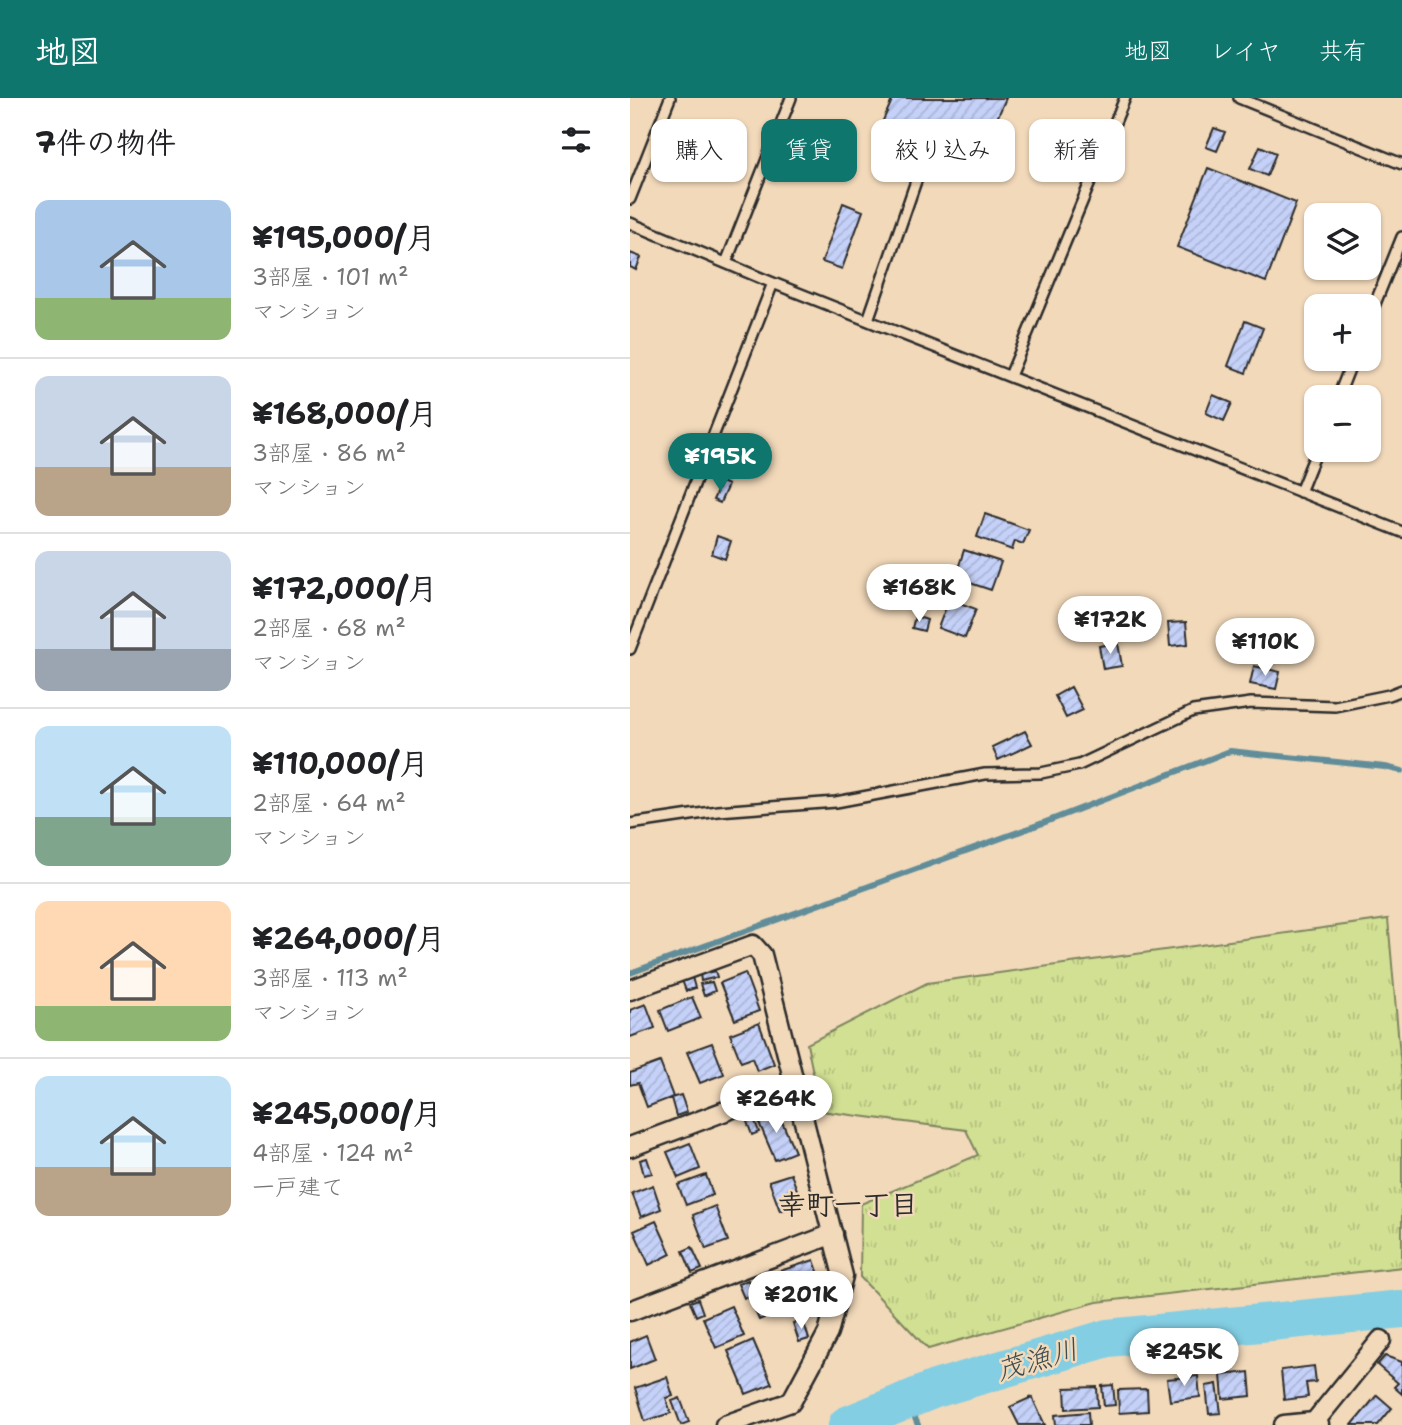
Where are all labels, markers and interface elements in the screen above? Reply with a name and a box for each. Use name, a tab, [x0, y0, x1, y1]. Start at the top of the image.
text: 地図	[35, 29, 101, 74]
text: 地図	[1124, 35, 1172, 67]
text: レイヤ	[1210, 35, 1281, 67]
text: 共有	[1319, 35, 1367, 67]
chip: 購入	[651, 119, 747, 182]
chip: 賃貸	[761, 119, 857, 182]
chip: 絞り込み	[871, 119, 1015, 182]
chip: 新着	[1029, 119, 1125, 182]
icon: filters	[557, 121, 595, 159]
text: 7件の物件	[35, 122, 176, 163]
map controls	[1304, 203, 1381, 462]
button: layers	[1304, 203, 1381, 280]
text: ¥195,000/月	[252, 217, 436, 258]
icon: home	[91, 228, 175, 312]
text: 3部屋 · 101 m²	[252, 262, 409, 292]
button: +	[1304, 294, 1381, 371]
text: マンション	[252, 296, 366, 326]
button: −	[1304, 385, 1381, 462]
text: ¥168,000/月	[252, 393, 438, 434]
icon: home	[91, 404, 175, 488]
pin: ¥195K	[671, 434, 769, 493]
text: 3部屋 · 86 m²	[252, 438, 406, 468]
text: ¥195K	[684, 441, 756, 471]
text: マンション	[252, 472, 366, 502]
pin: ¥168K	[870, 564, 968, 624]
text: ¥172,000/月	[252, 568, 437, 609]
text: ¥168K	[882, 572, 956, 602]
icon: home	[91, 579, 175, 663]
pin: ¥172K	[1061, 596, 1159, 656]
text: ¥172K	[1074, 604, 1146, 634]
text: 2部屋 · 68 m²	[252, 613, 406, 643]
pin: ¥110K	[1216, 618, 1314, 678]
text: ¥110K	[1231, 626, 1299, 656]
text: マンション	[252, 647, 366, 677]
text: ¥110,000/月	[252, 743, 429, 784]
icon: home	[91, 754, 175, 838]
text: 2部屋 · 64 m²	[252, 788, 406, 818]
text: マンション	[252, 822, 366, 852]
text: ¥264,000/月	[252, 918, 445, 959]
icon: home	[91, 929, 175, 1013]
text: 3部屋 · 113 m²	[252, 963, 408, 993]
text: マンション	[252, 997, 366, 1027]
pin: ¥264K	[727, 1076, 825, 1135]
text: ¥264K	[736, 1083, 816, 1113]
text: ¥245,000/月	[252, 1093, 442, 1134]
icon: home	[91, 1104, 175, 1188]
text: 4部屋 · 124 m²	[252, 1138, 414, 1168]
text: 一戸建て	[252, 1172, 344, 1202]
district label: 幸町一丁目	[778, 1185, 918, 1223]
pin: ¥201K	[752, 1272, 850, 1331]
text: ¥201K	[764, 1279, 838, 1309]
pin: ¥245K	[1135, 1328, 1233, 1388]
water label: 茂漁川	[991, 1329, 1083, 1389]
text: ¥245K	[1146, 1336, 1222, 1366]

